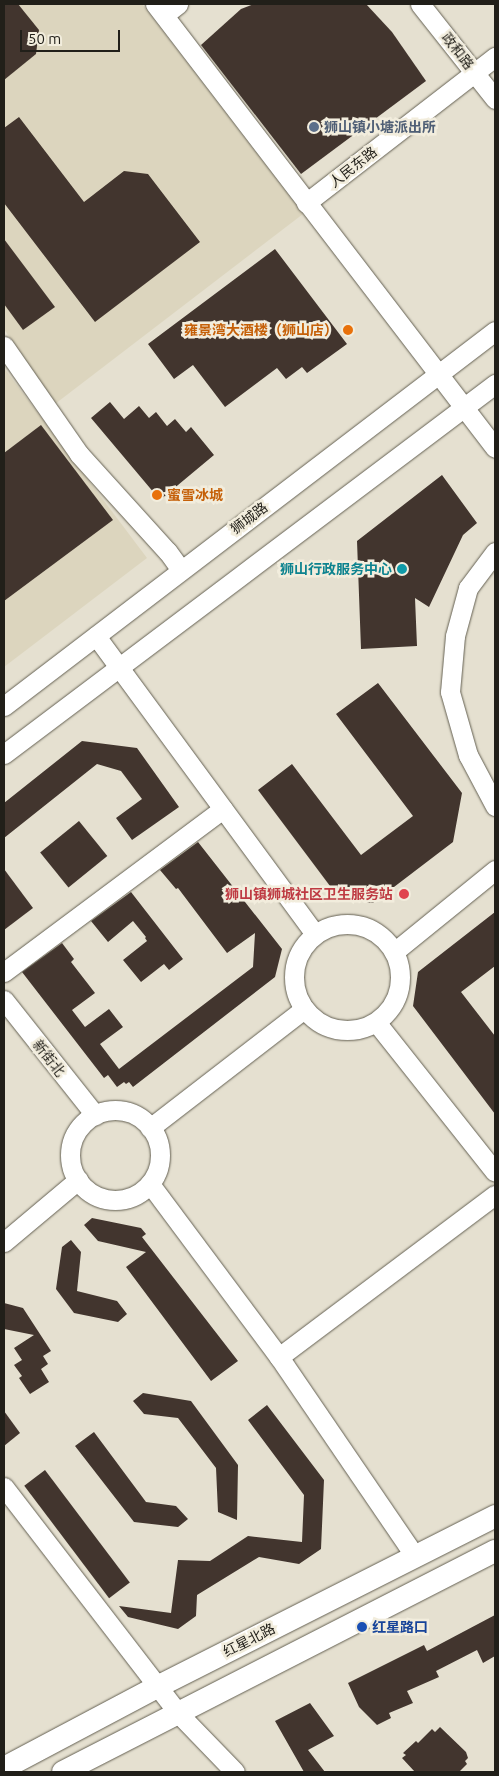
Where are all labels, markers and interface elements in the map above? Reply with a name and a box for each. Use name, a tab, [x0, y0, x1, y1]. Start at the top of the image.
scale bar	[22, 20, 122, 52]
street label: 政和路	[438, 29, 478, 73]
text: 50 m	[28, 30, 61, 47]
place label: 狮山镇小塘派出所	[324, 119, 436, 135]
marker: 狮山镇小塘派出所	[308, 121, 320, 133]
street label: 人民东路	[326, 143, 380, 191]
place label: 雍景湾大酒楼（狮山店）	[184, 322, 338, 338]
marker: 雍景湾大酒楼（狮山店）	[342, 324, 354, 336]
place label: 蜜雪冰城	[167, 487, 223, 503]
marker: 蜜雪冰城	[151, 489, 163, 501]
street label: 狮城路	[227, 499, 271, 537]
place label: 狮山行政服务中心	[280, 561, 392, 577]
marker: 狮山行政服务中心	[396, 563, 408, 575]
place label: 狮山镇狮城社区卫生服务站	[225, 886, 393, 902]
marker: 狮山镇狮城社区卫生服务站	[397, 887, 411, 901]
street label: 新街北	[29, 1036, 69, 1080]
place label: 红星路口	[372, 1619, 428, 1635]
street label: 红星北路	[220, 1620, 278, 1660]
marker: 红星路口	[356, 1621, 368, 1633]

